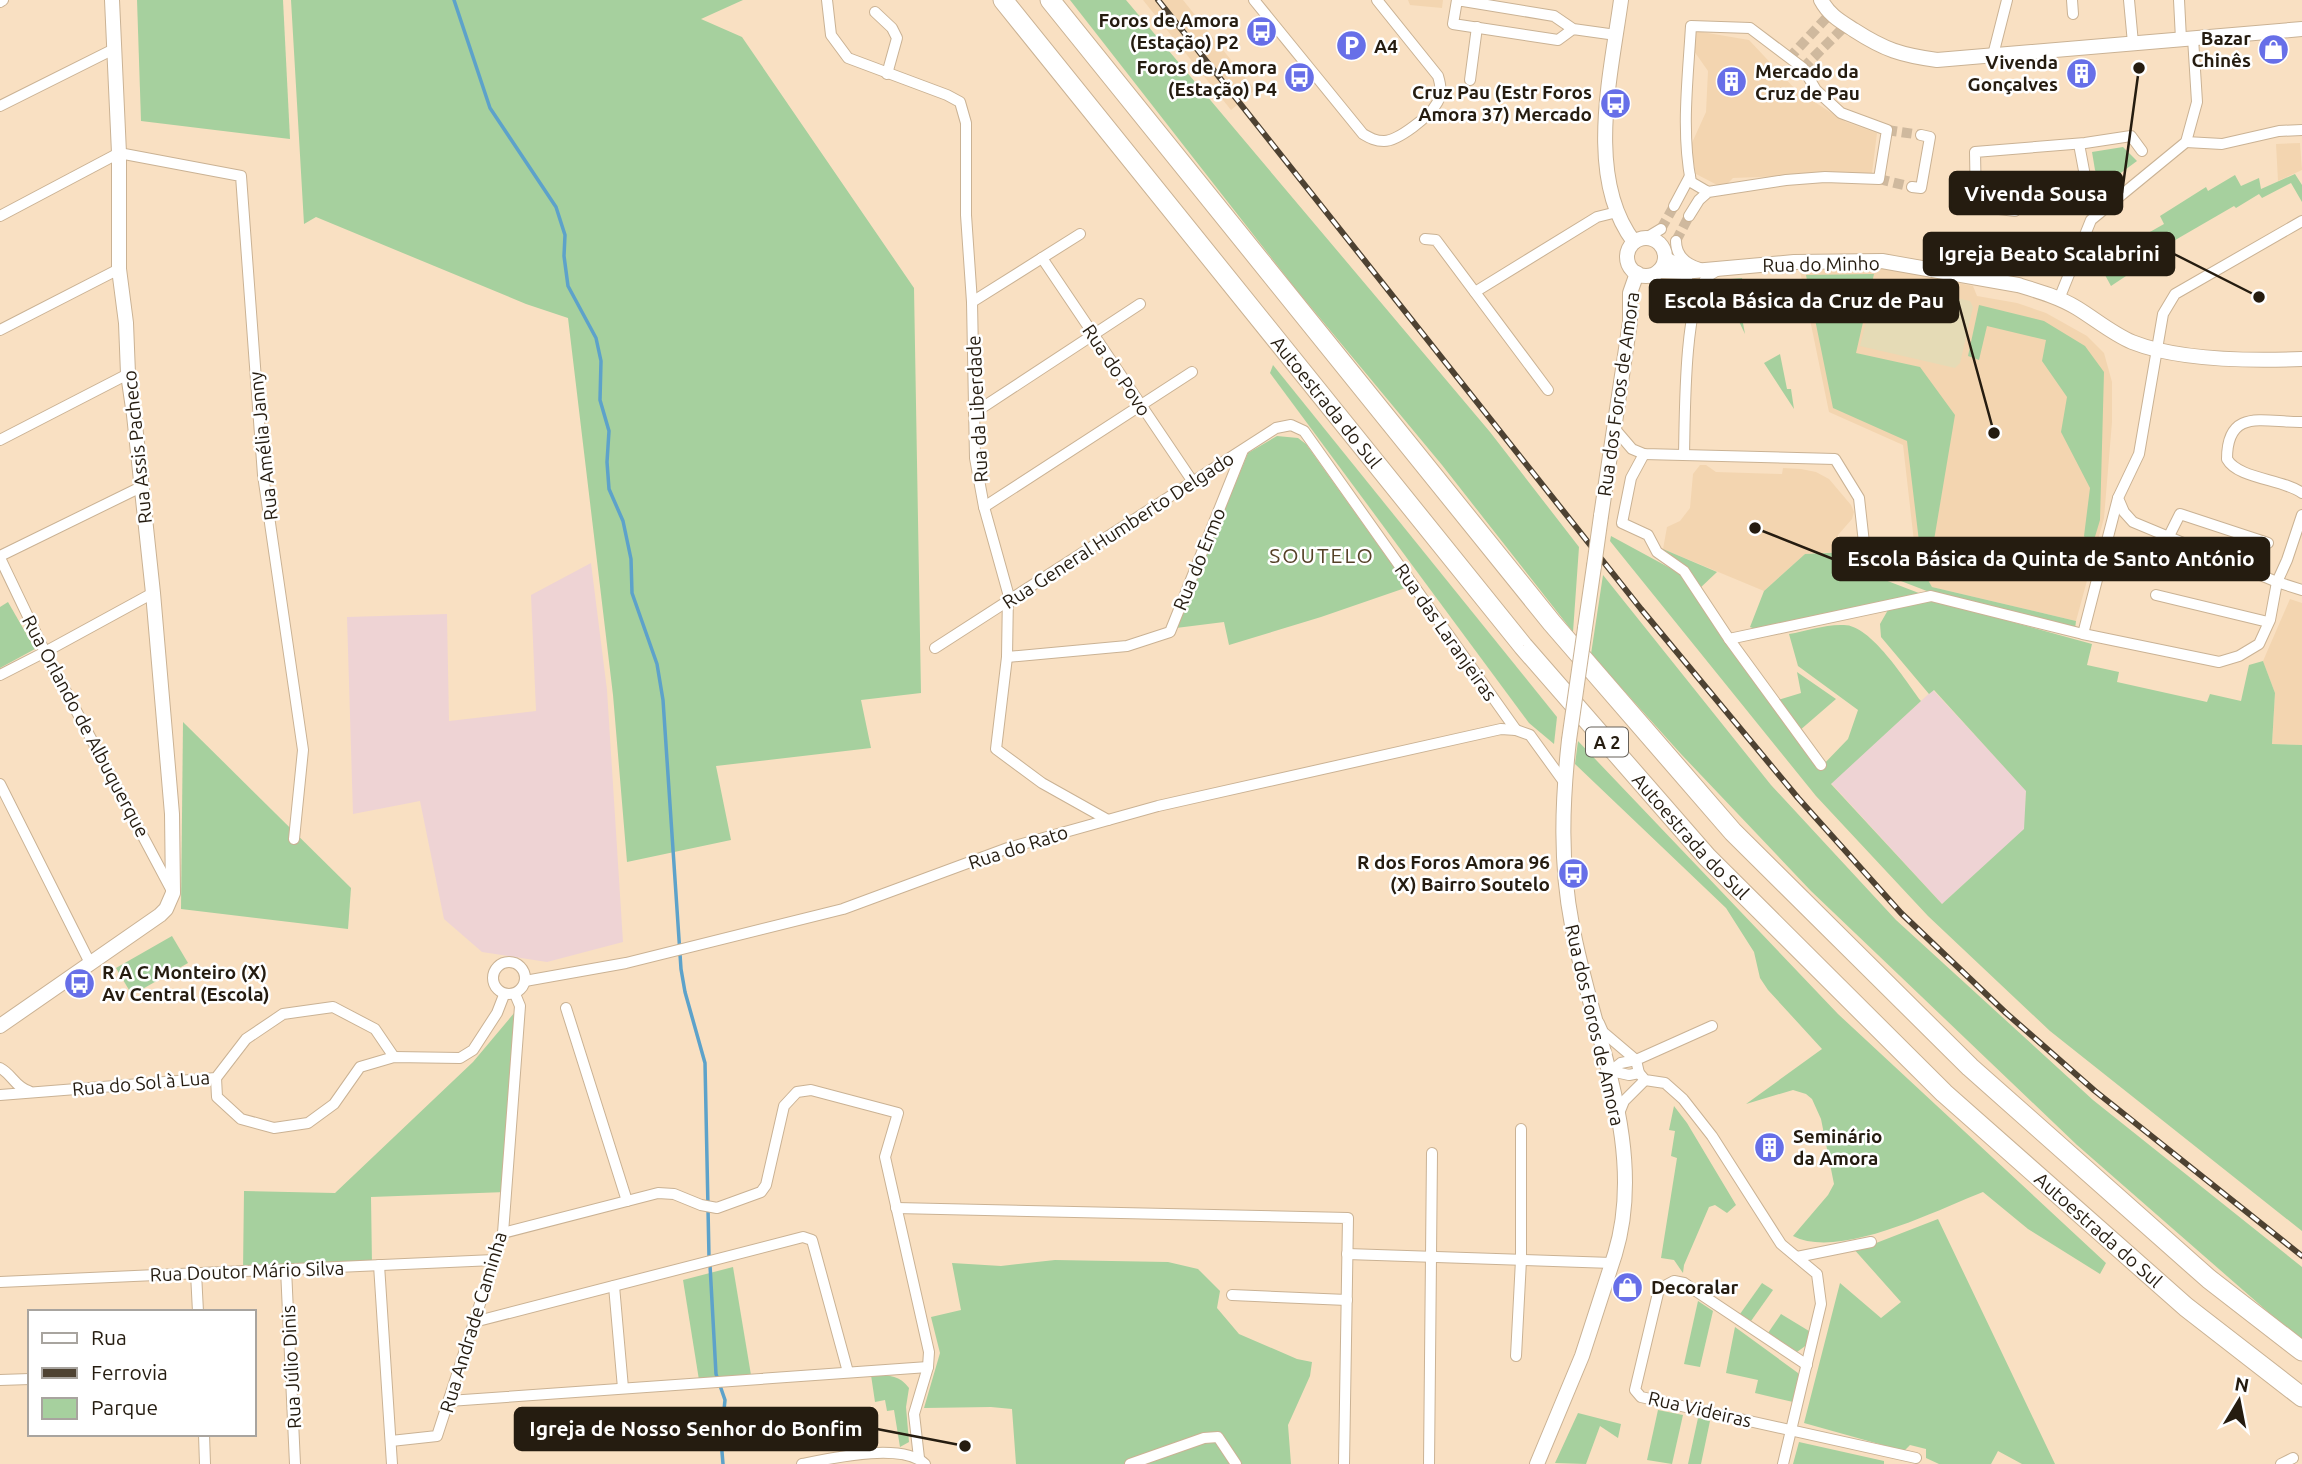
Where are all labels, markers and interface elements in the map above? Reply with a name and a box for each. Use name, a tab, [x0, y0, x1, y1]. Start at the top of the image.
place label: Foros de Amora (Estação) P2	[1098, 9, 1239, 53]
bus stop icon: Foros de Amora (Estação) P2	[1245, 14, 1279, 48]
place label: Bazar Chinês	[2191, 27, 2251, 71]
parking icon: A4	[1334, 29, 1368, 63]
shop icon: Bazar Chinês	[2257, 32, 2291, 66]
place label: A4	[1374, 35, 1398, 57]
place label: Vivenda Gonçalves	[1968, 51, 2058, 95]
place label: Foros de Amora (Estação) P4	[1136, 56, 1277, 100]
building icon: Vivenda Gonçalves	[2064, 56, 2098, 90]
place label: Mercado da Cruz de Pau	[1755, 60, 1860, 104]
bus stop icon: Foros de Amora (Estação) P4	[1283, 61, 1317, 95]
building icon: Mercado da Cruz de Pau	[1715, 65, 1749, 99]
place label: Cruz Pau (Estr Foros Amora 37) Mercado	[1412, 81, 1592, 125]
bus stop icon: Cruz Pau (Estr Foros Amora 37) Mercado	[1598, 86, 1632, 120]
callout: Vivenda Sousa	[1950, 172, 2122, 214]
text: Vivenda Sousa	[1964, 181, 2108, 205]
callout: Igreja Beato Scalabrini	[1924, 233, 2174, 275]
text: Igreja Beato Scalabrini	[1938, 241, 2160, 265]
street label: Rua do Minho	[1762, 252, 1880, 276]
callout: Escola Básica da Cruz de Pau	[1650, 280, 1958, 322]
text: Escola Básica da Cruz de Pau	[1664, 288, 1944, 312]
street label: Rua dos Foros de Amora	[1593, 290, 1643, 498]
street label: Rua do Povo	[1078, 320, 1156, 420]
street label: Autoestrada do Sul	[1267, 332, 1386, 472]
street label: Rua da Liberdade	[962, 335, 992, 483]
street label: Rua Assis Pacheco	[118, 369, 156, 525]
street label: Rua Amélia Janny	[244, 370, 282, 522]
street label: Rua General Humberto Delgado	[998, 447, 1238, 613]
street label: Rua do Ermo	[1168, 504, 1230, 614]
callout: Escola Básica da Quinta de Santo António	[1833, 538, 2269, 580]
district label: SOUTELO	[1269, 543, 1375, 567]
text: Escola Básica da Quinta de Santo António	[1847, 546, 2255, 570]
street label: Rua das Laranjeiras	[1390, 559, 1502, 705]
street label: Rua Orlando de Albuquerque	[18, 611, 154, 841]
road number: A 2	[1586, 728, 1628, 756]
street label: Autoestrada do Sul	[1628, 769, 1754, 904]
street label: Rua do Rato	[965, 821, 1071, 873]
place label: R dos Foros Amora 96 (X) Bairro Soutelo	[1357, 851, 1550, 895]
bus stop icon: R dos Foros Amora 96 (X) Bairro Soutelo	[1556, 856, 1590, 890]
street label: Rua dos Foros de Amora	[1561, 922, 1629, 1128]
place label: R A C Monteiro (X) Av Central (Escola)	[102, 961, 270, 1005]
bus stop icon: R A C Monteiro (X) Av Central (Escola)	[62, 966, 96, 1000]
street label: Rua do Sol à Lua	[71, 1066, 211, 1100]
place label: Seminário da Amora	[1793, 1125, 1882, 1169]
building icon: Seminário da Amora	[1753, 1130, 1787, 1164]
street label: Autoestrada do Sul	[2030, 1168, 2167, 1292]
street label: Rua Andrade Caminha	[435, 1229, 511, 1415]
street label: Rua Doutor Mário Silva	[149, 1257, 345, 1285]
shop icon: Decoralar	[1611, 1270, 1645, 1304]
place label: Decoralar	[1651, 1276, 1738, 1298]
street label: Rua Júlio Dinis	[277, 1305, 305, 1429]
legend	[28, 1310, 256, 1436]
text: Rua	[91, 1325, 127, 1349]
text: Ferrovia	[91, 1360, 168, 1384]
north arrow	[2204, 1366, 2274, 1436]
text: N	[2233, 1372, 2251, 1396]
street label: Rua Videiras	[1646, 1386, 1754, 1432]
text: Parque	[91, 1395, 158, 1419]
callout: Igreja de Nosso Senhor do Bonfim	[515, 1408, 877, 1450]
text: Igreja de Nosso Senhor do Bonfim	[529, 1416, 863, 1440]

